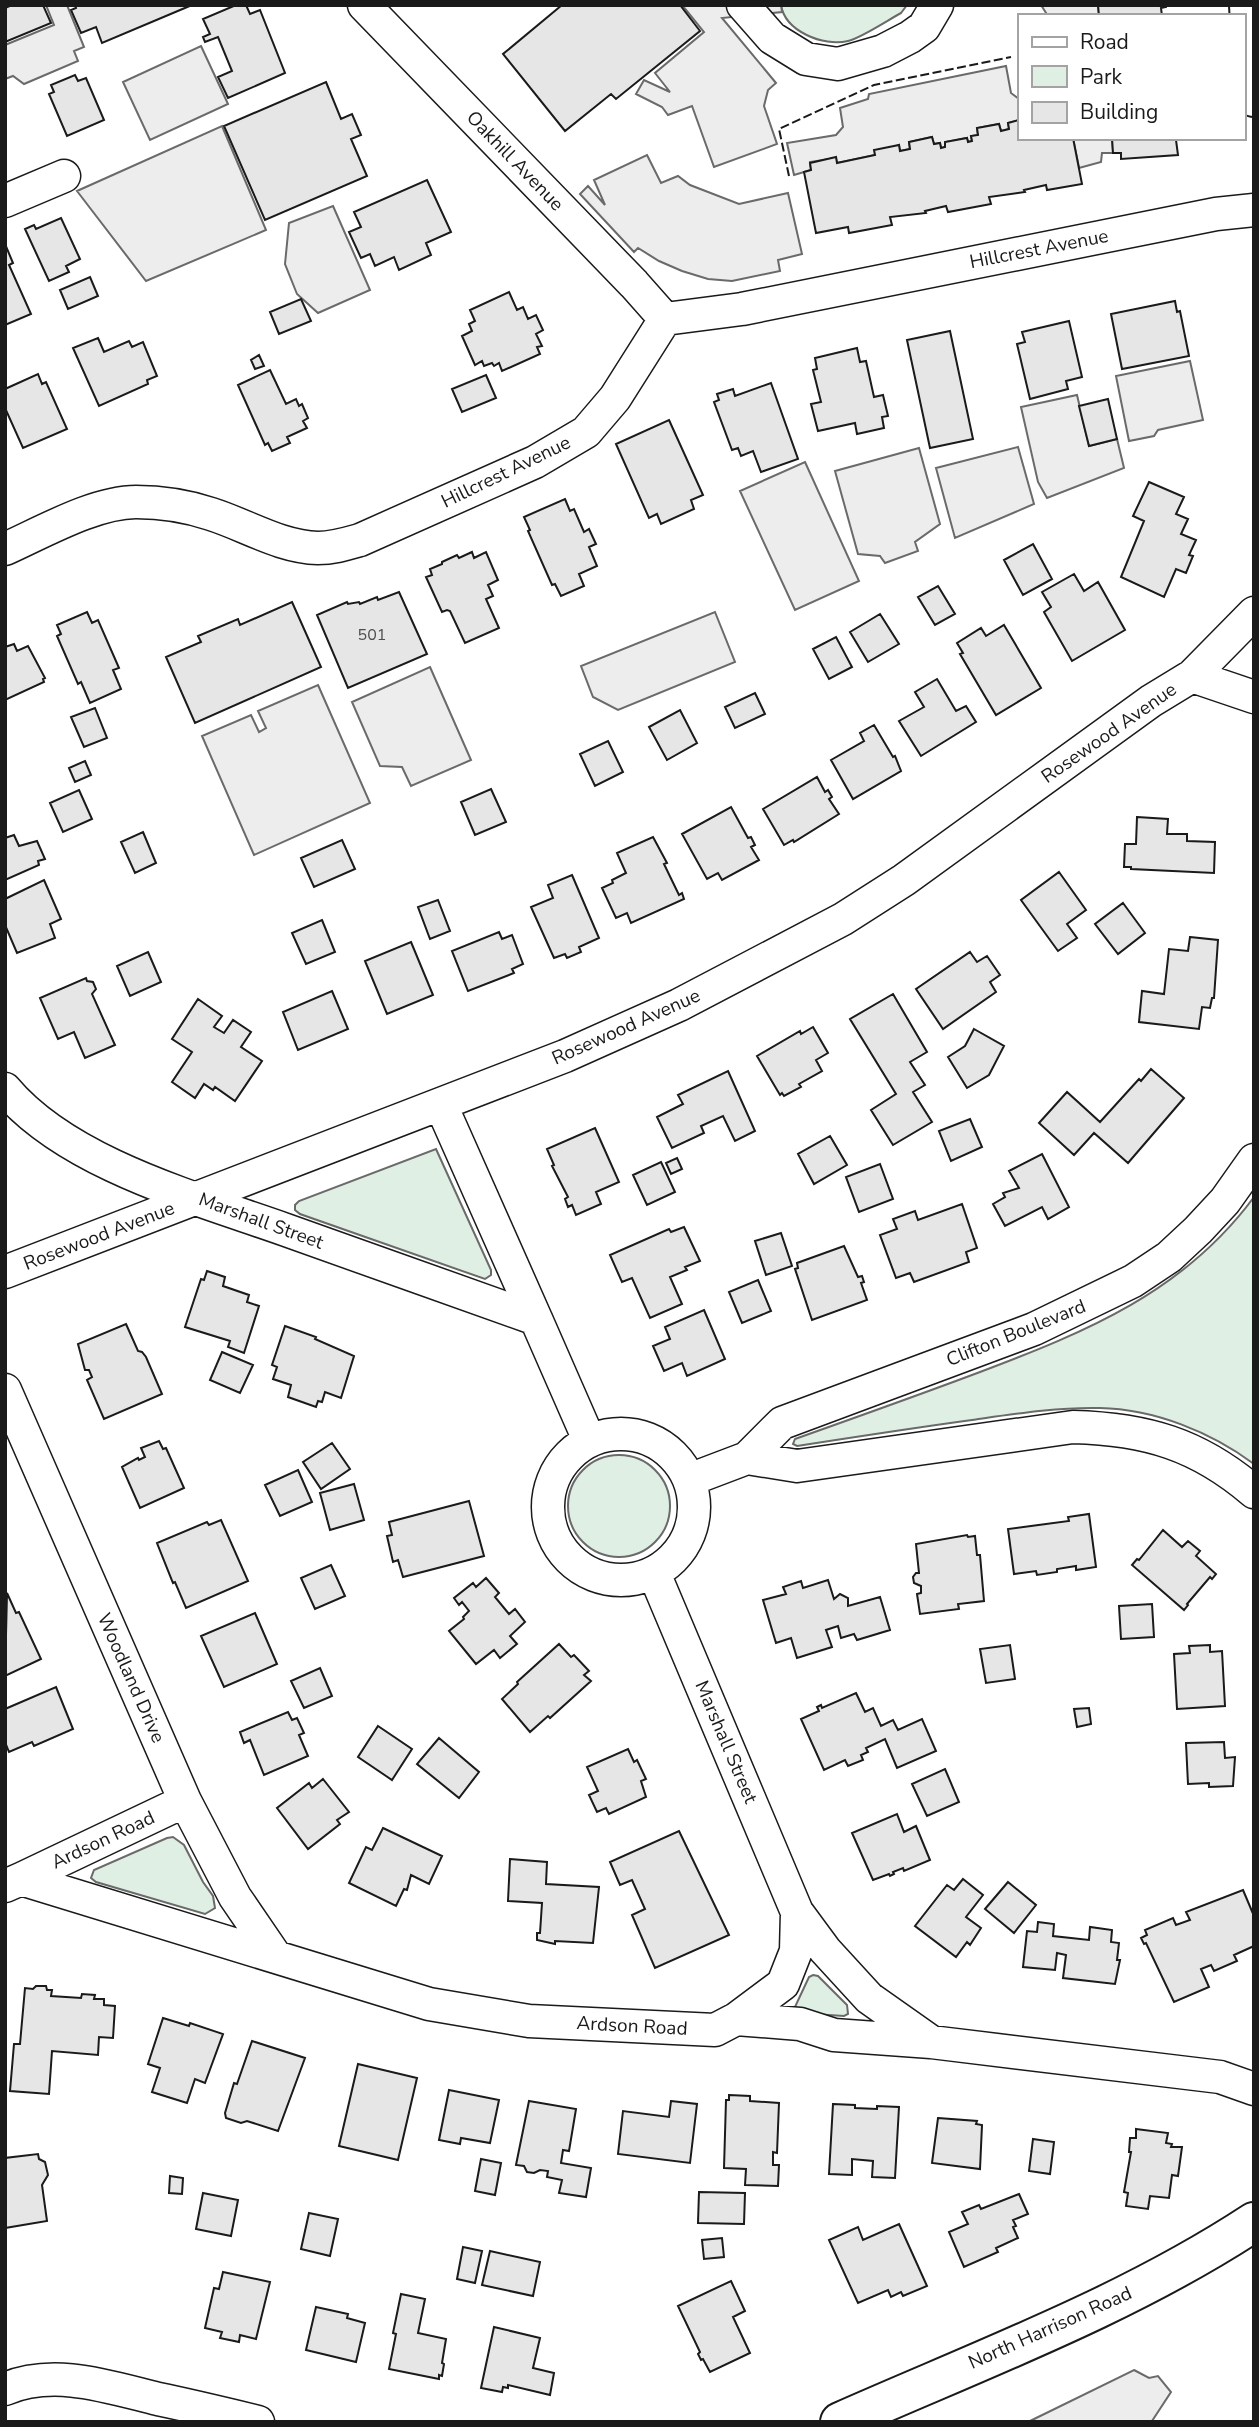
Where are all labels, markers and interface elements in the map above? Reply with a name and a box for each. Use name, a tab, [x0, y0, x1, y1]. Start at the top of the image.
legend	[1018, 14, 1245, 140]
text: Road	[1080, 28, 1129, 56]
text: Park	[1080, 63, 1122, 91]
text: Building	[1080, 98, 1158, 126]
street label: Oakhill Avenue	[460, 105, 570, 217]
street label: Hillcrest Avenue	[967, 223, 1111, 275]
street label: Hillcrest Avenue	[437, 429, 575, 515]
house number: 501	[358, 624, 386, 646]
street label: Rosewood Avenue	[1036, 677, 1182, 789]
street label: Rosewood Avenue	[548, 983, 704, 1071]
street label: Marshall Street	[195, 1186, 327, 1256]
street label: Rosewood Avenue	[20, 1195, 178, 1277]
street label: Clifton Boulevard	[942, 1293, 1090, 1373]
street label: Woodland Drive	[91, 1609, 171, 1747]
street label: Marshall Street	[688, 1677, 764, 1808]
street label: Ardson Road	[47, 1805, 159, 1875]
street label: Ardson Road	[576, 2010, 688, 2042]
street label: North Harrison Road	[964, 2280, 1136, 2376]

